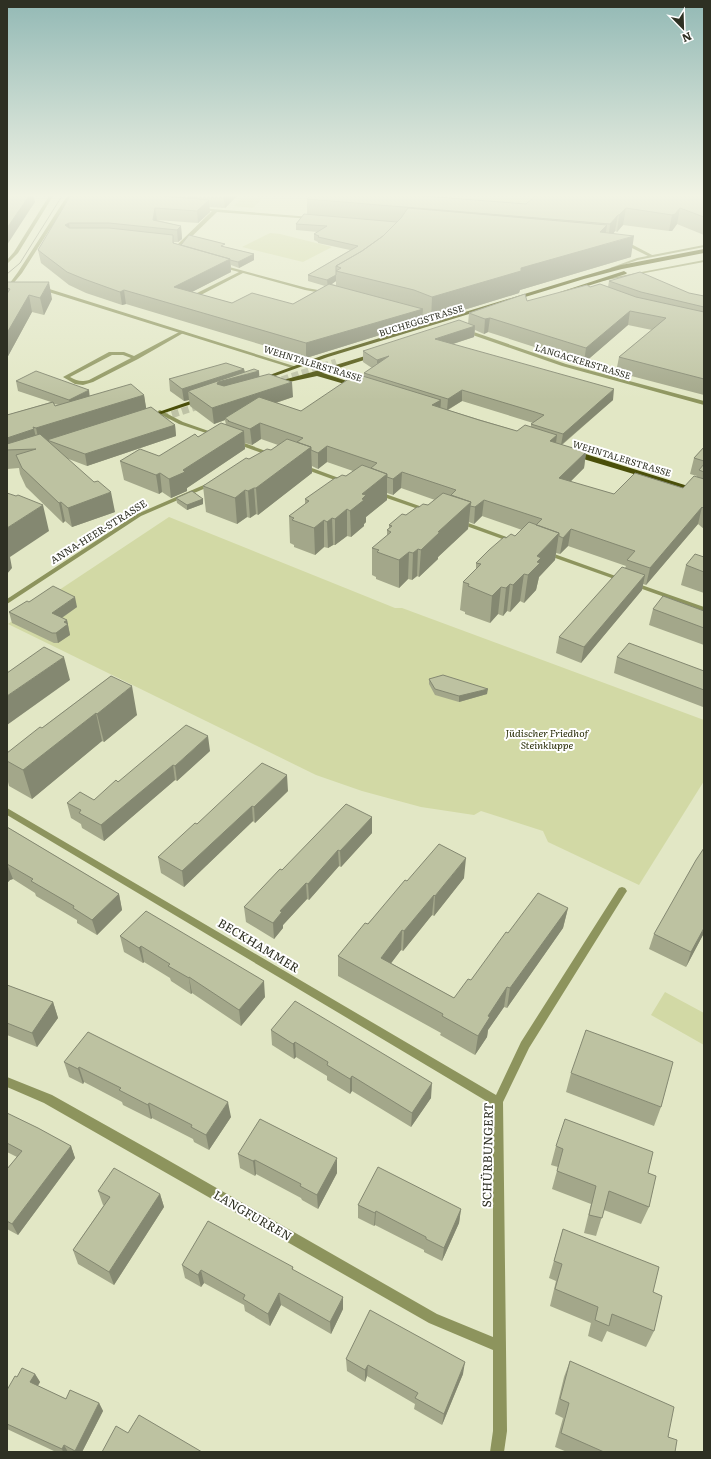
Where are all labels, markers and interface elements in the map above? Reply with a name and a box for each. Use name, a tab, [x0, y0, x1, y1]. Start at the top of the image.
north arrow	[663, 8, 703, 48]
text: N	[680, 29, 695, 47]
street label: BUCHEGGSTRASSE	[377, 300, 465, 340]
street label: LANGACKERSTRASSE	[533, 340, 633, 382]
street label: WEHNTALERSTRASSE	[262, 341, 364, 385]
street label: WEHNTALERSTRASSE	[571, 436, 673, 480]
street label: ANNA-HEER-STRASSE	[47, 495, 149, 567]
park label: Jüdischer Friedhof Steinkluppe	[506, 725, 590, 752]
street label: BECKHAMMER	[215, 914, 303, 977]
street label: SCHÜRBUNGERT	[477, 1102, 497, 1208]
street label: LANGFURREN	[211, 1185, 295, 1245]

